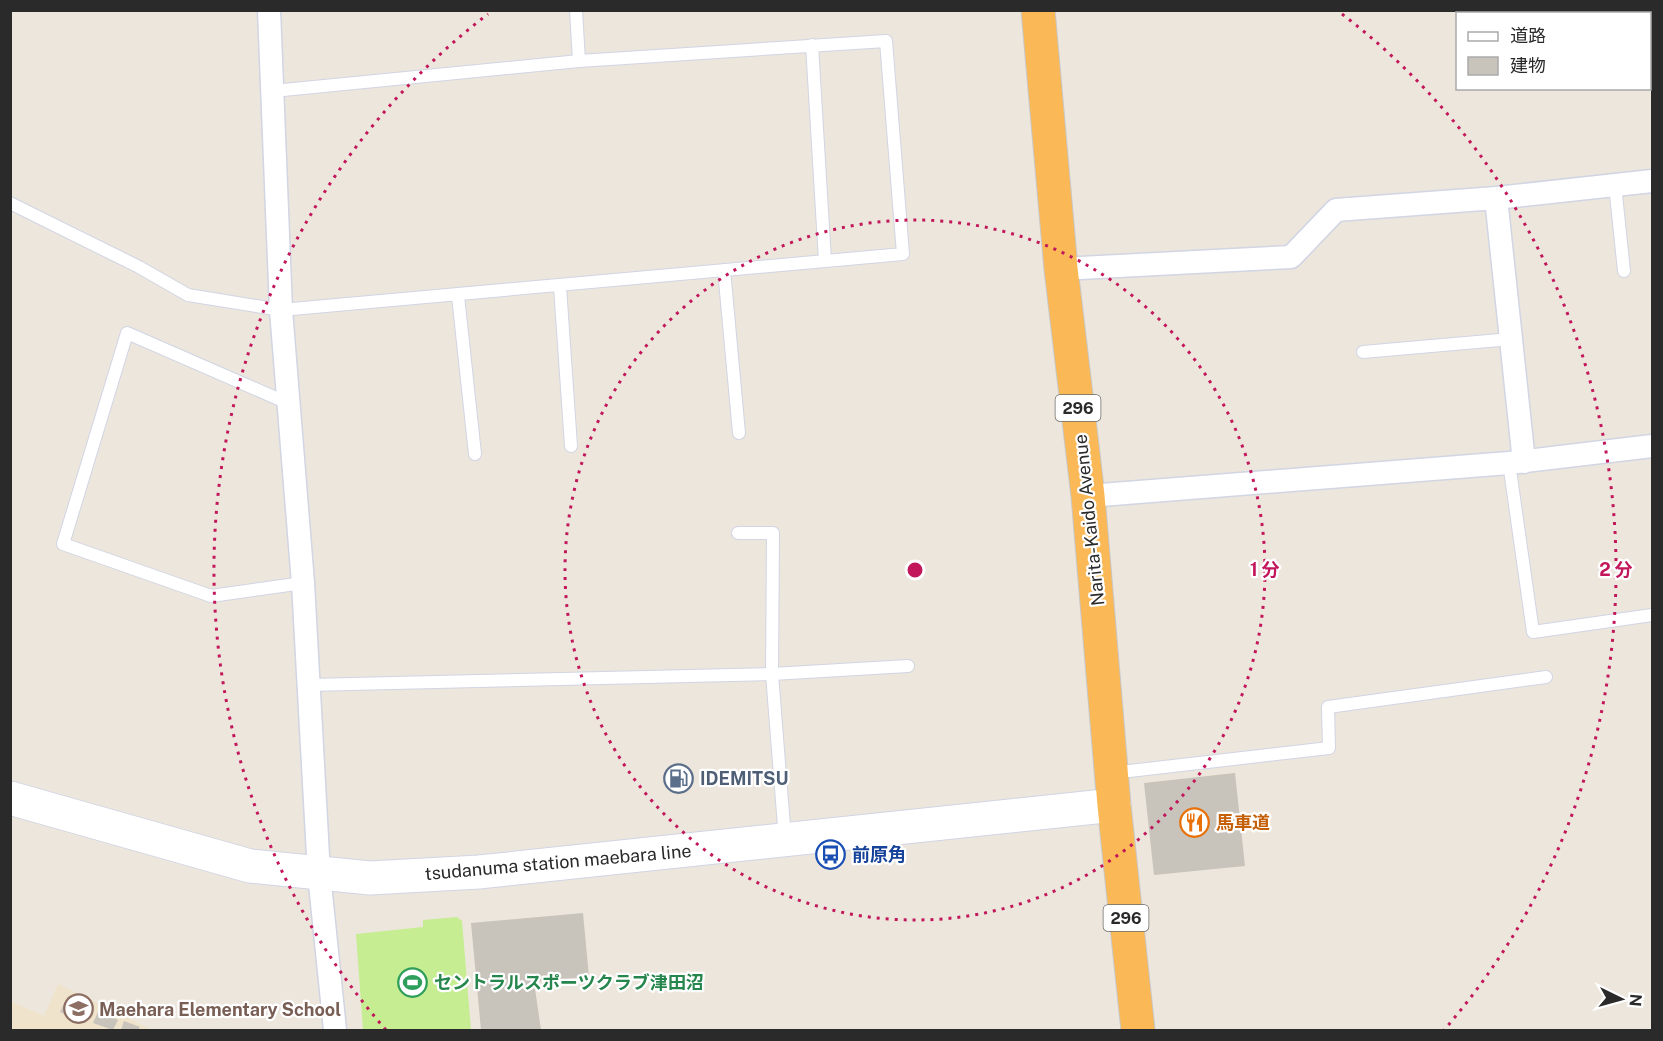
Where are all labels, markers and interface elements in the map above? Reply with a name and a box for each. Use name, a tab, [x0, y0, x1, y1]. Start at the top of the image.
legend	[1456, 12, 1651, 90]
text: 道路	[1510, 25, 1546, 46]
text: 建物	[1510, 55, 1546, 76]
road number: 296	[1056, 395, 1100, 421]
street label: Narita-Kaido Avenue	[1070, 433, 1108, 607]
text: 1 分	[1250, 559, 1280, 580]
text: 2 分	[1599, 559, 1633, 580]
centre of rings	[905, 560, 925, 580]
fuel station icon: IDEMITSU	[663, 762, 695, 794]
place label: IDEMITSU	[700, 768, 789, 789]
restaurant icon: 馬車道	[1179, 806, 1211, 838]
place label: 馬車道	[1216, 812, 1270, 833]
bus stop icon: 前原角	[815, 838, 847, 870]
street label: tsudanuma station maebara line	[424, 840, 692, 884]
place label: 前原角	[852, 844, 906, 865]
road number: 296	[1104, 905, 1148, 931]
sports icon: セントラルスポーツクラブ津田沼	[397, 966, 429, 998]
north arrow	[1591, 969, 1651, 1029]
place label: セントラルスポーツクラブ津田沼	[434, 972, 704, 993]
school or university icon: Maehara Elementary School	[62, 993, 94, 1025]
text: N	[1625, 993, 1645, 1007]
place label: Maehara Elementary School	[99, 999, 341, 1020]

